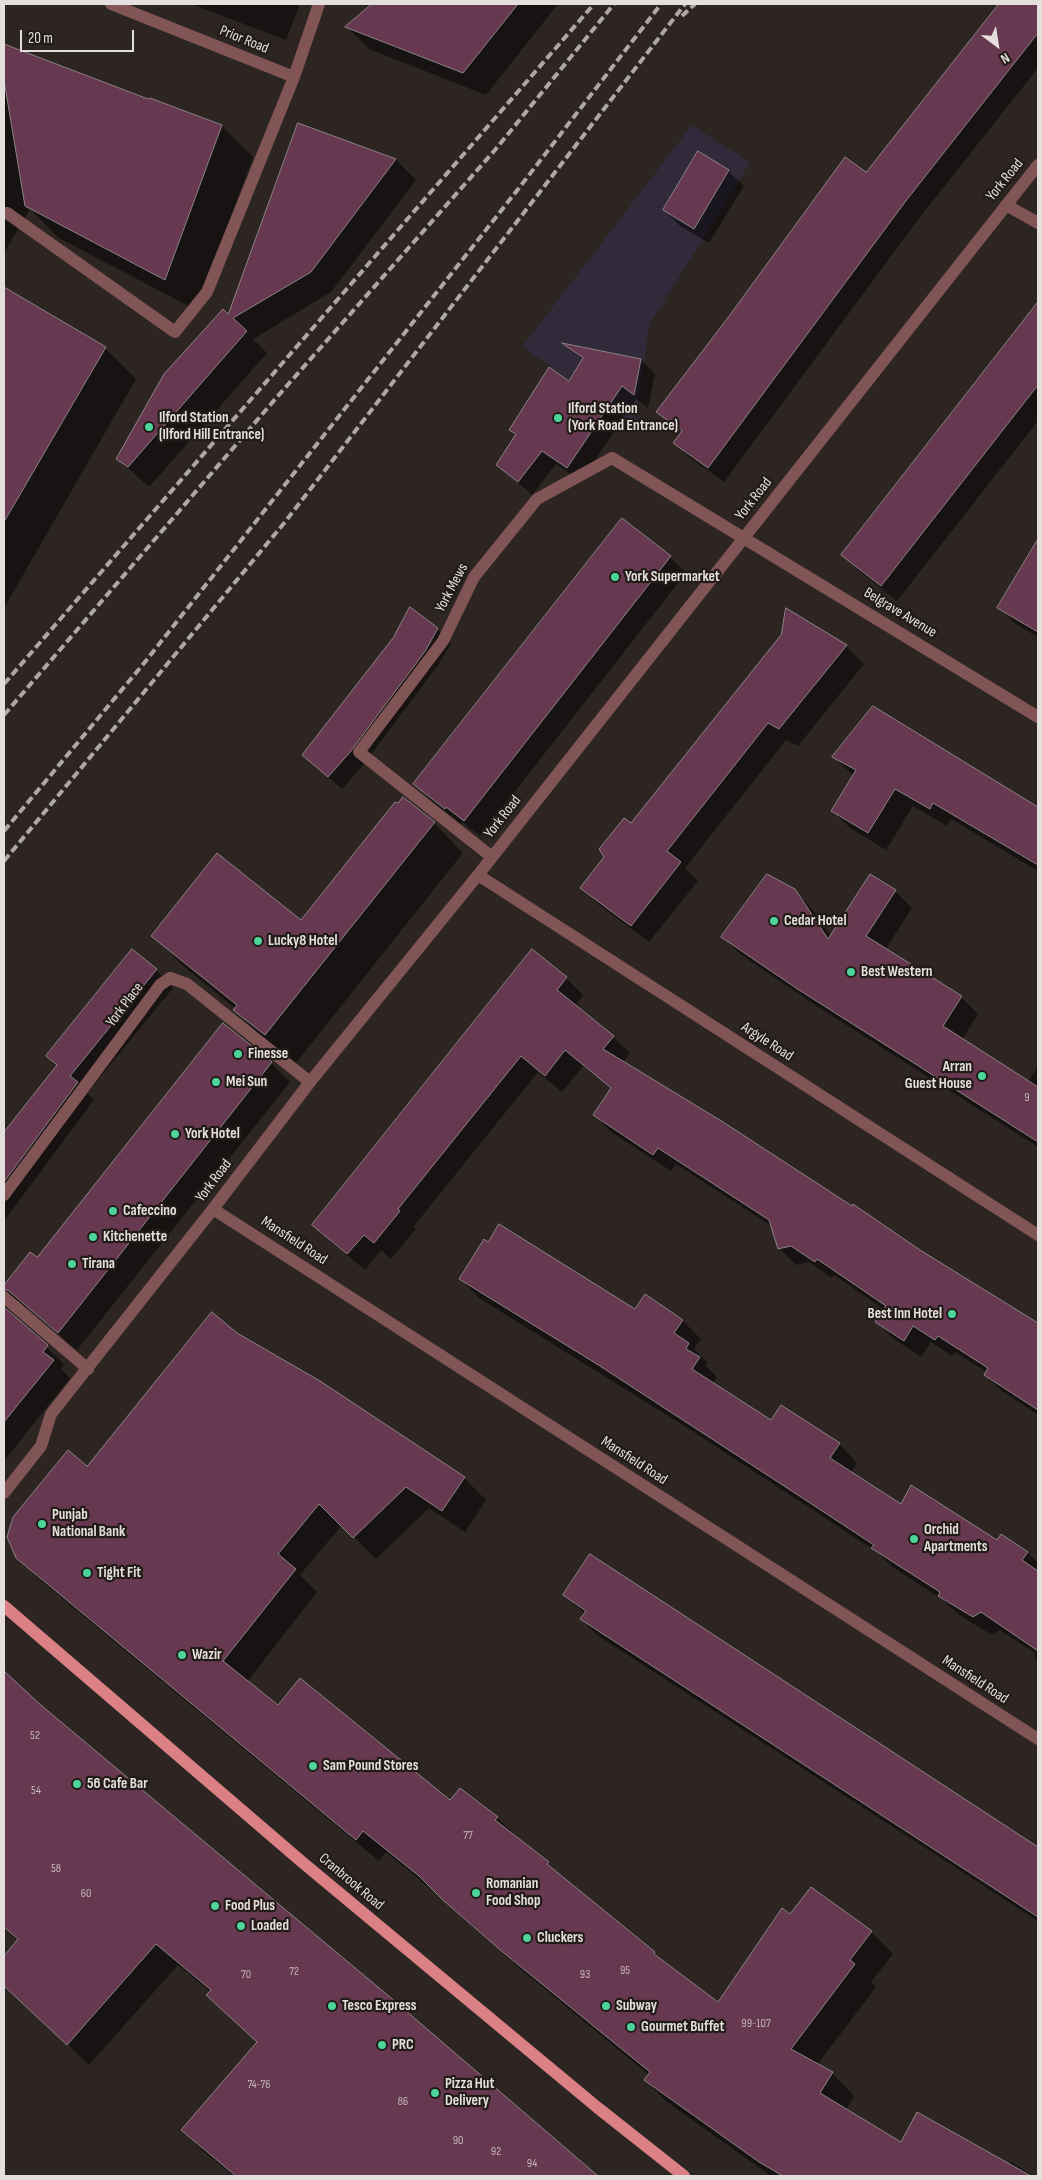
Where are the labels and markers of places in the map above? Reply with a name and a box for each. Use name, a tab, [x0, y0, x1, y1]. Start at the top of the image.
place label: Ilford Station (York Road Entrance)	[568, 400, 678, 435]
place label: Ilford Station (Ilford Hill Entrance)	[159, 409, 264, 444]
marker: Ilford Station (York Road Entrance)	[552, 412, 564, 424]
marker: Ilford Station (Ilford Hill Entrance)	[143, 421, 155, 433]
place label: York Supermarket	[625, 568, 720, 586]
marker: York Supermarket	[609, 571, 621, 583]
place label: Cedar Hotel	[784, 912, 847, 930]
marker: Cedar Hotel	[768, 915, 780, 927]
place label: Lucky8 Hotel	[268, 932, 338, 950]
marker: Lucky8 Hotel	[252, 935, 264, 947]
place label: Best Western	[861, 963, 932, 981]
marker: Best Western	[845, 966, 857, 978]
place label: Finesse	[248, 1045, 288, 1063]
marker: Finesse	[232, 1048, 244, 1060]
place label: Arran Guest House	[905, 1058, 972, 1093]
marker: Arran Guest House	[976, 1070, 988, 1082]
place label: Mei Sun	[226, 1073, 267, 1091]
marker: Mei Sun	[210, 1076, 222, 1088]
place label: York Hotel	[185, 1125, 240, 1143]
marker: York Hotel	[169, 1128, 181, 1140]
place label: Cafeccino	[123, 1202, 176, 1220]
marker: Cafeccino	[107, 1205, 119, 1217]
place label: Kitchenette	[103, 1228, 167, 1246]
marker: Kitchenette	[87, 1231, 99, 1243]
place label: Tirana	[82, 1255, 115, 1273]
marker: Tirana	[66, 1258, 78, 1270]
place label: Best Inn Hotel	[868, 1305, 942, 1323]
marker: Best Inn Hotel	[946, 1308, 958, 1320]
place label: Punjab National Bank	[52, 1506, 125, 1541]
marker: Punjab National Bank	[36, 1518, 48, 1530]
place label: Orchid Apartments	[924, 1521, 988, 1556]
marker: Orchid Apartments	[908, 1533, 920, 1545]
place label: Tight Fit	[97, 1564, 141, 1582]
marker: Tight Fit	[81, 1567, 93, 1579]
place label: Wazir	[192, 1646, 222, 1664]
marker: Wazir	[176, 1649, 188, 1661]
place label: Sam Pound Stores	[323, 1757, 418, 1775]
marker: Sam Pound Stores	[307, 1760, 319, 1772]
place label: 56 Cafe Bar	[87, 1775, 148, 1793]
marker: 56 Cafe Bar	[71, 1778, 83, 1790]
place label: Romanian Food Shop	[486, 1875, 540, 1910]
marker: Romanian Food Shop	[470, 1887, 482, 1899]
place label: Food Plus	[225, 1897, 275, 1915]
marker: Food Plus	[209, 1900, 221, 1912]
place label: Loaded	[251, 1917, 289, 1935]
marker: Loaded	[235, 1920, 247, 1932]
place label: Cluckers	[537, 1929, 583, 1947]
marker: Cluckers	[521, 1932, 533, 1944]
place label: Tesco Express	[342, 1997, 416, 2015]
place label: Subway	[616, 1997, 657, 2015]
marker: Tesco Express	[326, 2000, 338, 2012]
marker: Subway	[600, 2000, 612, 2012]
place label: Gourmet Buffet	[641, 2018, 724, 2036]
marker: Gourmet Buffet	[625, 2021, 637, 2033]
place label: PRC	[392, 2036, 414, 2054]
marker: PRC	[376, 2039, 388, 2051]
place label: Pizza Hut Delivery	[445, 2075, 494, 2110]
marker: Pizza Hut Delivery	[429, 2087, 441, 2099]

